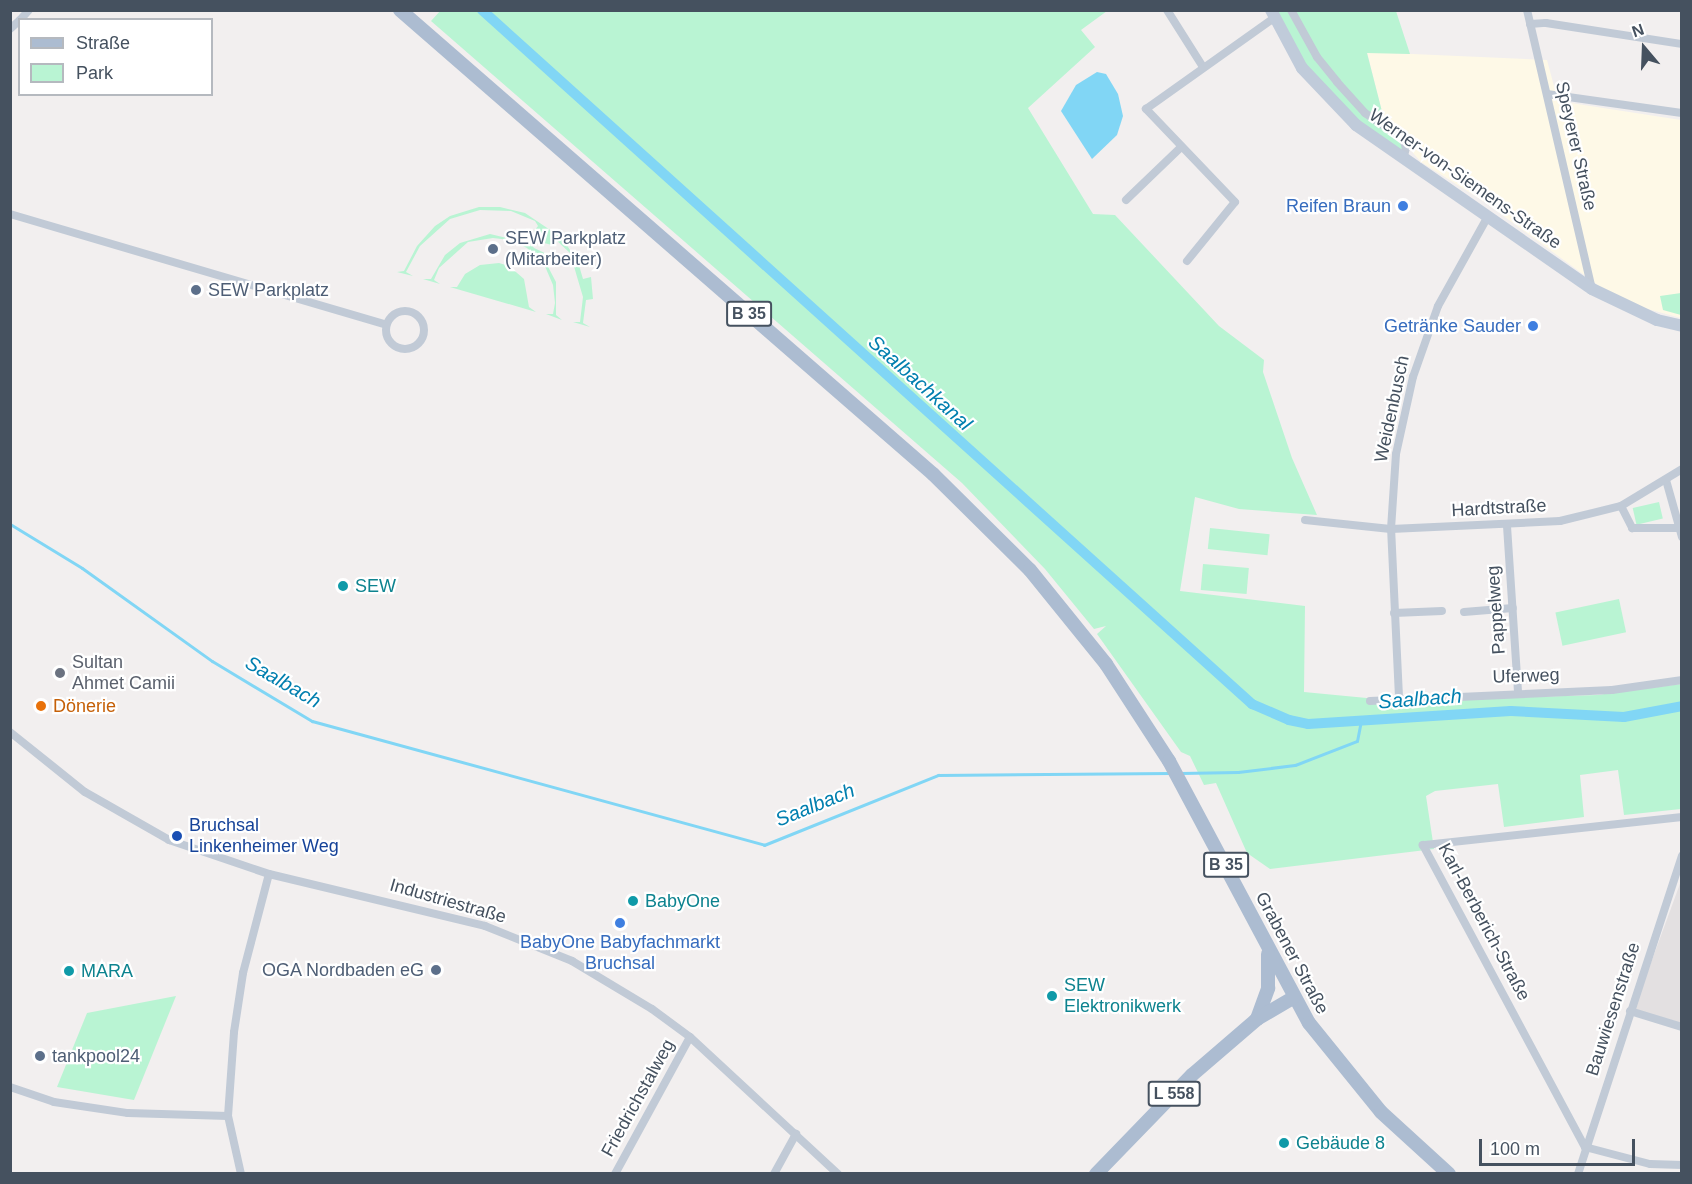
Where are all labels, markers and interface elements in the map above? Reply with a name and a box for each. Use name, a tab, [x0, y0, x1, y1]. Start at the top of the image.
legend	[18, 18, 213, 96]
north arrow	[1614, 18, 1674, 78]
text: N	[1630, 21, 1646, 40]
text: Straße	[76, 33, 130, 53]
text: Park	[76, 63, 113, 83]
street label: Speyerer Straße	[1551, 79, 1601, 213]
street label: Werner-von-Siemens-Straße	[1365, 104, 1565, 254]
place label: Reifen Braun	[1286, 195, 1391, 217]
marker: Reifen Braun	[1396, 199, 1410, 213]
place label: SEW Parkplatz (Mitarbeiter)	[505, 228, 626, 270]
marker: SEW Parkplatz (Mitarbeiter)	[486, 242, 500, 256]
place label: SEW Parkplatz	[208, 279, 329, 301]
marker: SEW Parkplatz	[189, 283, 203, 297]
road number: B 35	[725, 301, 773, 327]
place label: Getränke Sauder	[1384, 315, 1521, 337]
marker: Getränke Sauder	[1526, 319, 1540, 333]
water label: Saalbachkanal	[863, 330, 977, 436]
street label: Weidenbusch	[1370, 354, 1414, 464]
street label: Hardtstraße	[1451, 495, 1547, 521]
street label: Pappelweg	[1482, 565, 1510, 655]
place label: SEW	[355, 575, 396, 597]
marker: SEW	[336, 579, 350, 593]
water label: Saalbach	[241, 651, 325, 713]
place label: Sultan Ahmet Camii	[72, 652, 175, 694]
street label: Uferweg	[1492, 664, 1560, 688]
marker: Sultan Ahmet Camii	[53, 666, 67, 680]
water label: Saalbach	[1378, 684, 1462, 714]
place label: Dönerie	[53, 695, 116, 717]
marker: Dönerie	[34, 699, 48, 713]
water label: Saalbach	[772, 778, 858, 832]
place label: Bruchsal Linkenheimer Weg	[189, 815, 339, 858]
marker: Bruchsal Linkenheimer Weg	[170, 829, 184, 843]
street label: Karl-Berberich-Straße	[1433, 840, 1535, 1004]
road number: B 35	[1202, 852, 1250, 878]
street label: Industriestraße	[387, 874, 509, 928]
street label: Grabener Straße	[1251, 888, 1333, 1018]
place label: BabyOne	[645, 890, 720, 912]
marker: BabyOne	[626, 894, 640, 908]
marker: BabyOne Babyfachmarkt Bruchsal	[613, 916, 627, 930]
place label: BabyOne Babyfachmarkt Bruchsal	[520, 932, 720, 974]
street label: Bauwiesenstraße	[1581, 940, 1645, 1078]
place label: OGA Nordbaden eG	[261, 959, 424, 981]
place label: MARA	[81, 960, 133, 982]
marker: OGA Nordbaden eG	[429, 963, 443, 977]
marker: MARA	[62, 964, 76, 978]
place label: SEW Elektronikwerk	[1064, 975, 1181, 1018]
marker: SEW Elektronikwerk	[1045, 989, 1059, 1003]
street label: Friedrichstalweg	[597, 1035, 679, 1161]
place label: tankpool24	[52, 1045, 140, 1067]
marker: tankpool24	[33, 1049, 47, 1063]
road number: L 558	[1147, 1081, 1201, 1107]
scale bar	[1482, 1127, 1638, 1165]
place label: Gebäude 8	[1296, 1132, 1385, 1154]
marker: Gebäude 8	[1277, 1136, 1291, 1150]
text: 100 m	[1490, 1139, 1540, 1159]

